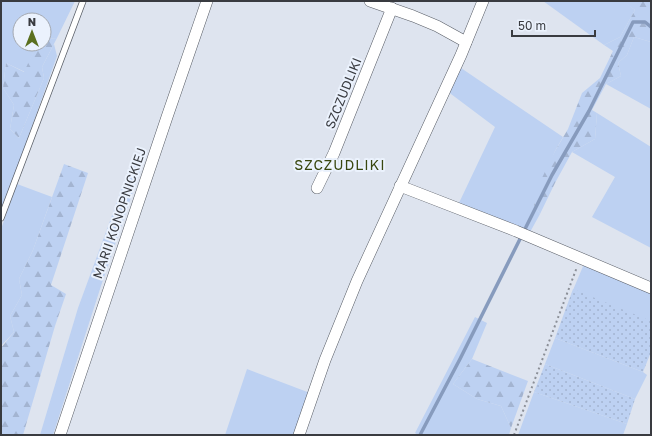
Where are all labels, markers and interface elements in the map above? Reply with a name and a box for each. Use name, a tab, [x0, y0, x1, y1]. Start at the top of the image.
north arrow	[12, 12, 52, 52]
scale bar	[512, 12, 595, 38]
text: N	[28, 15, 36, 28]
text: 50 m	[518, 18, 546, 33]
street label: SZCZUDLIKI	[321, 55, 365, 131]
street label: MARII KONOPNICKIEJ	[89, 145, 149, 281]
district label: SZCZUDLIKI	[294, 156, 386, 173]

